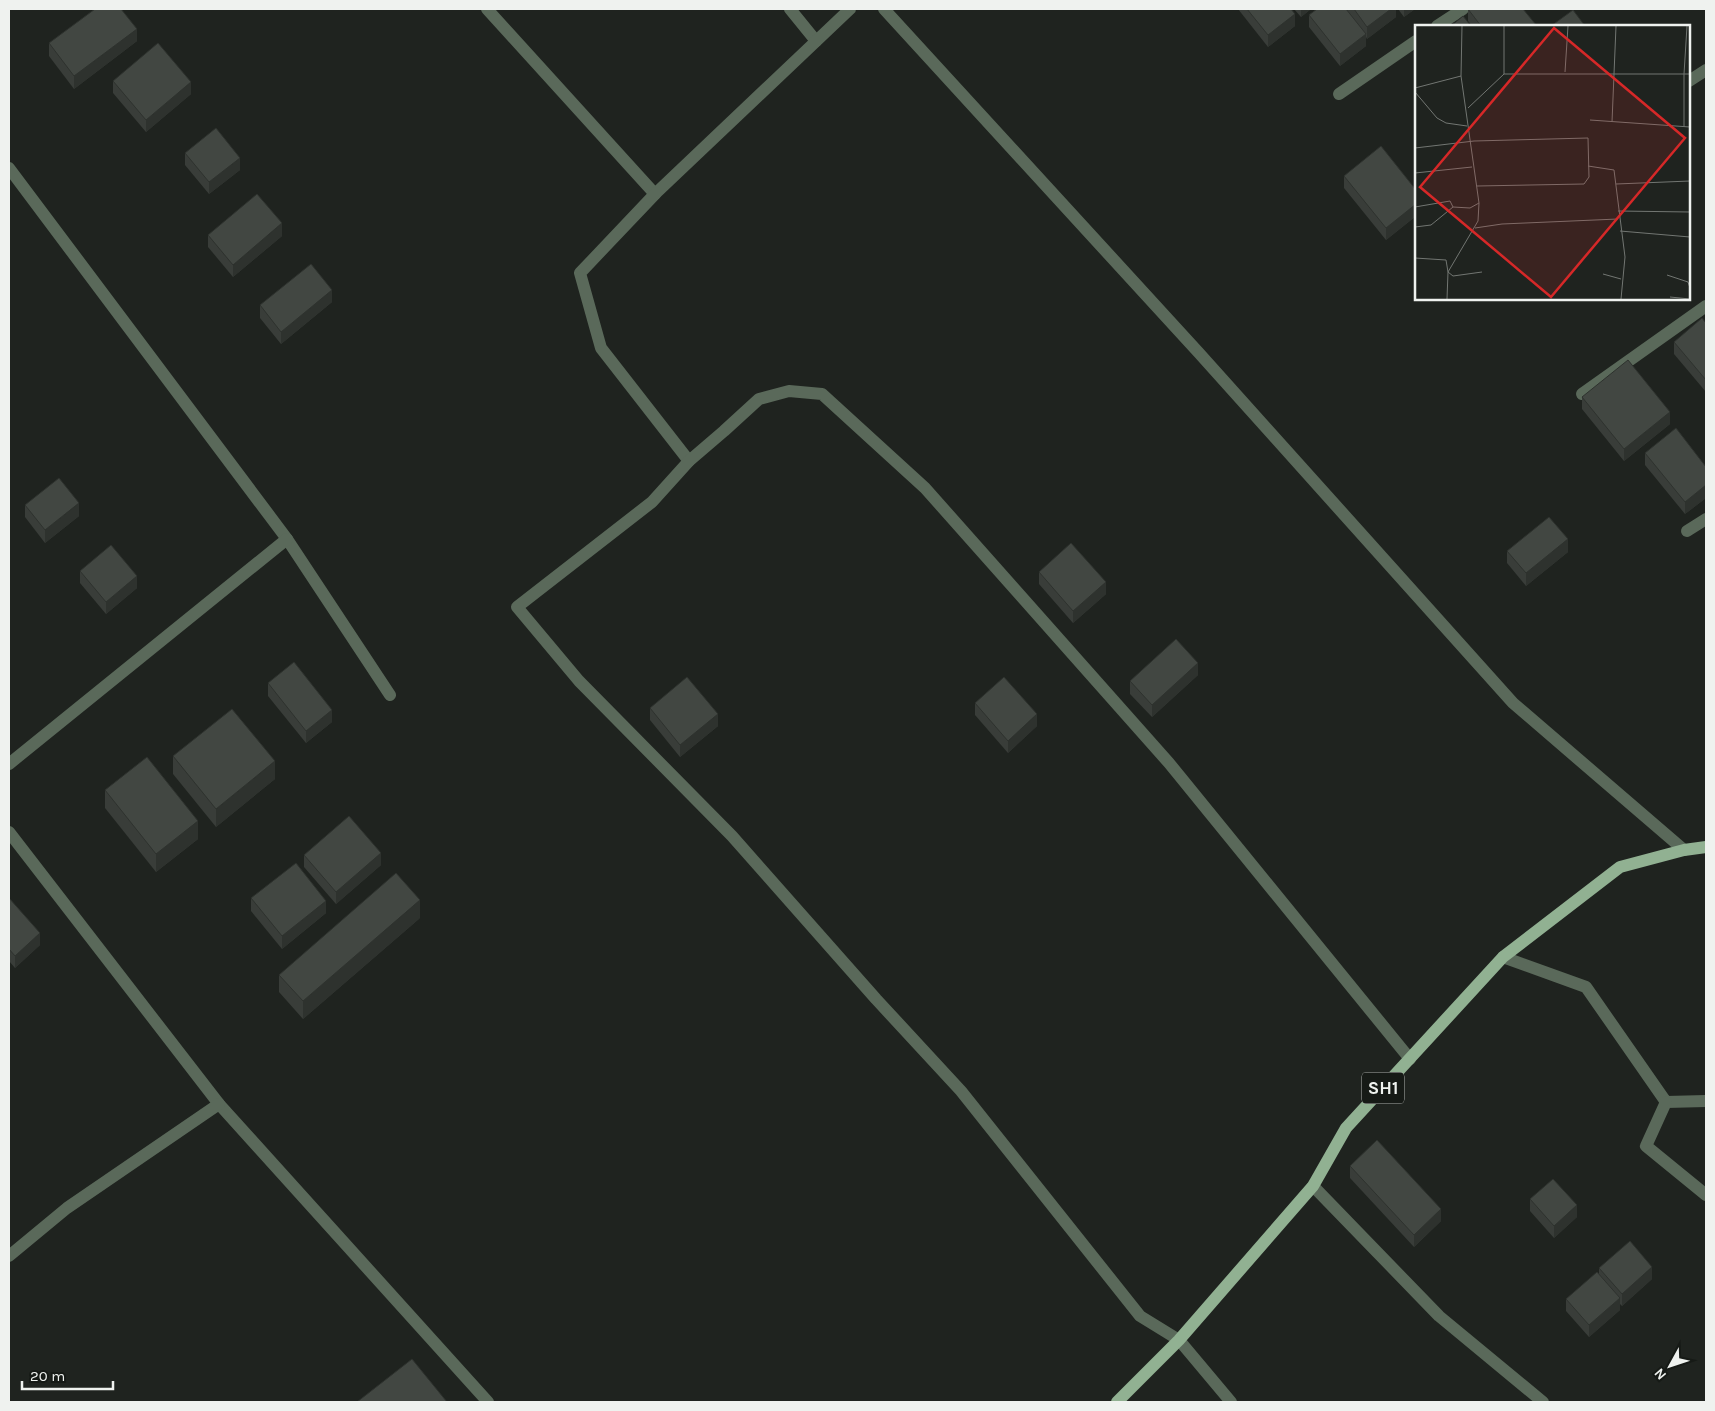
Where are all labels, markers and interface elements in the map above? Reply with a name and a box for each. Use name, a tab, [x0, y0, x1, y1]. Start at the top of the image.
inset map	[1415, 25, 1690, 300]
road number: SH1	[1362, 1072, 1404, 1104]
north arrow	[1645, 1341, 1695, 1391]
scale bar	[22, 1358, 114, 1390]
text: N	[1651, 1365, 1670, 1383]
text: 20 m	[30, 1367, 65, 1385]

